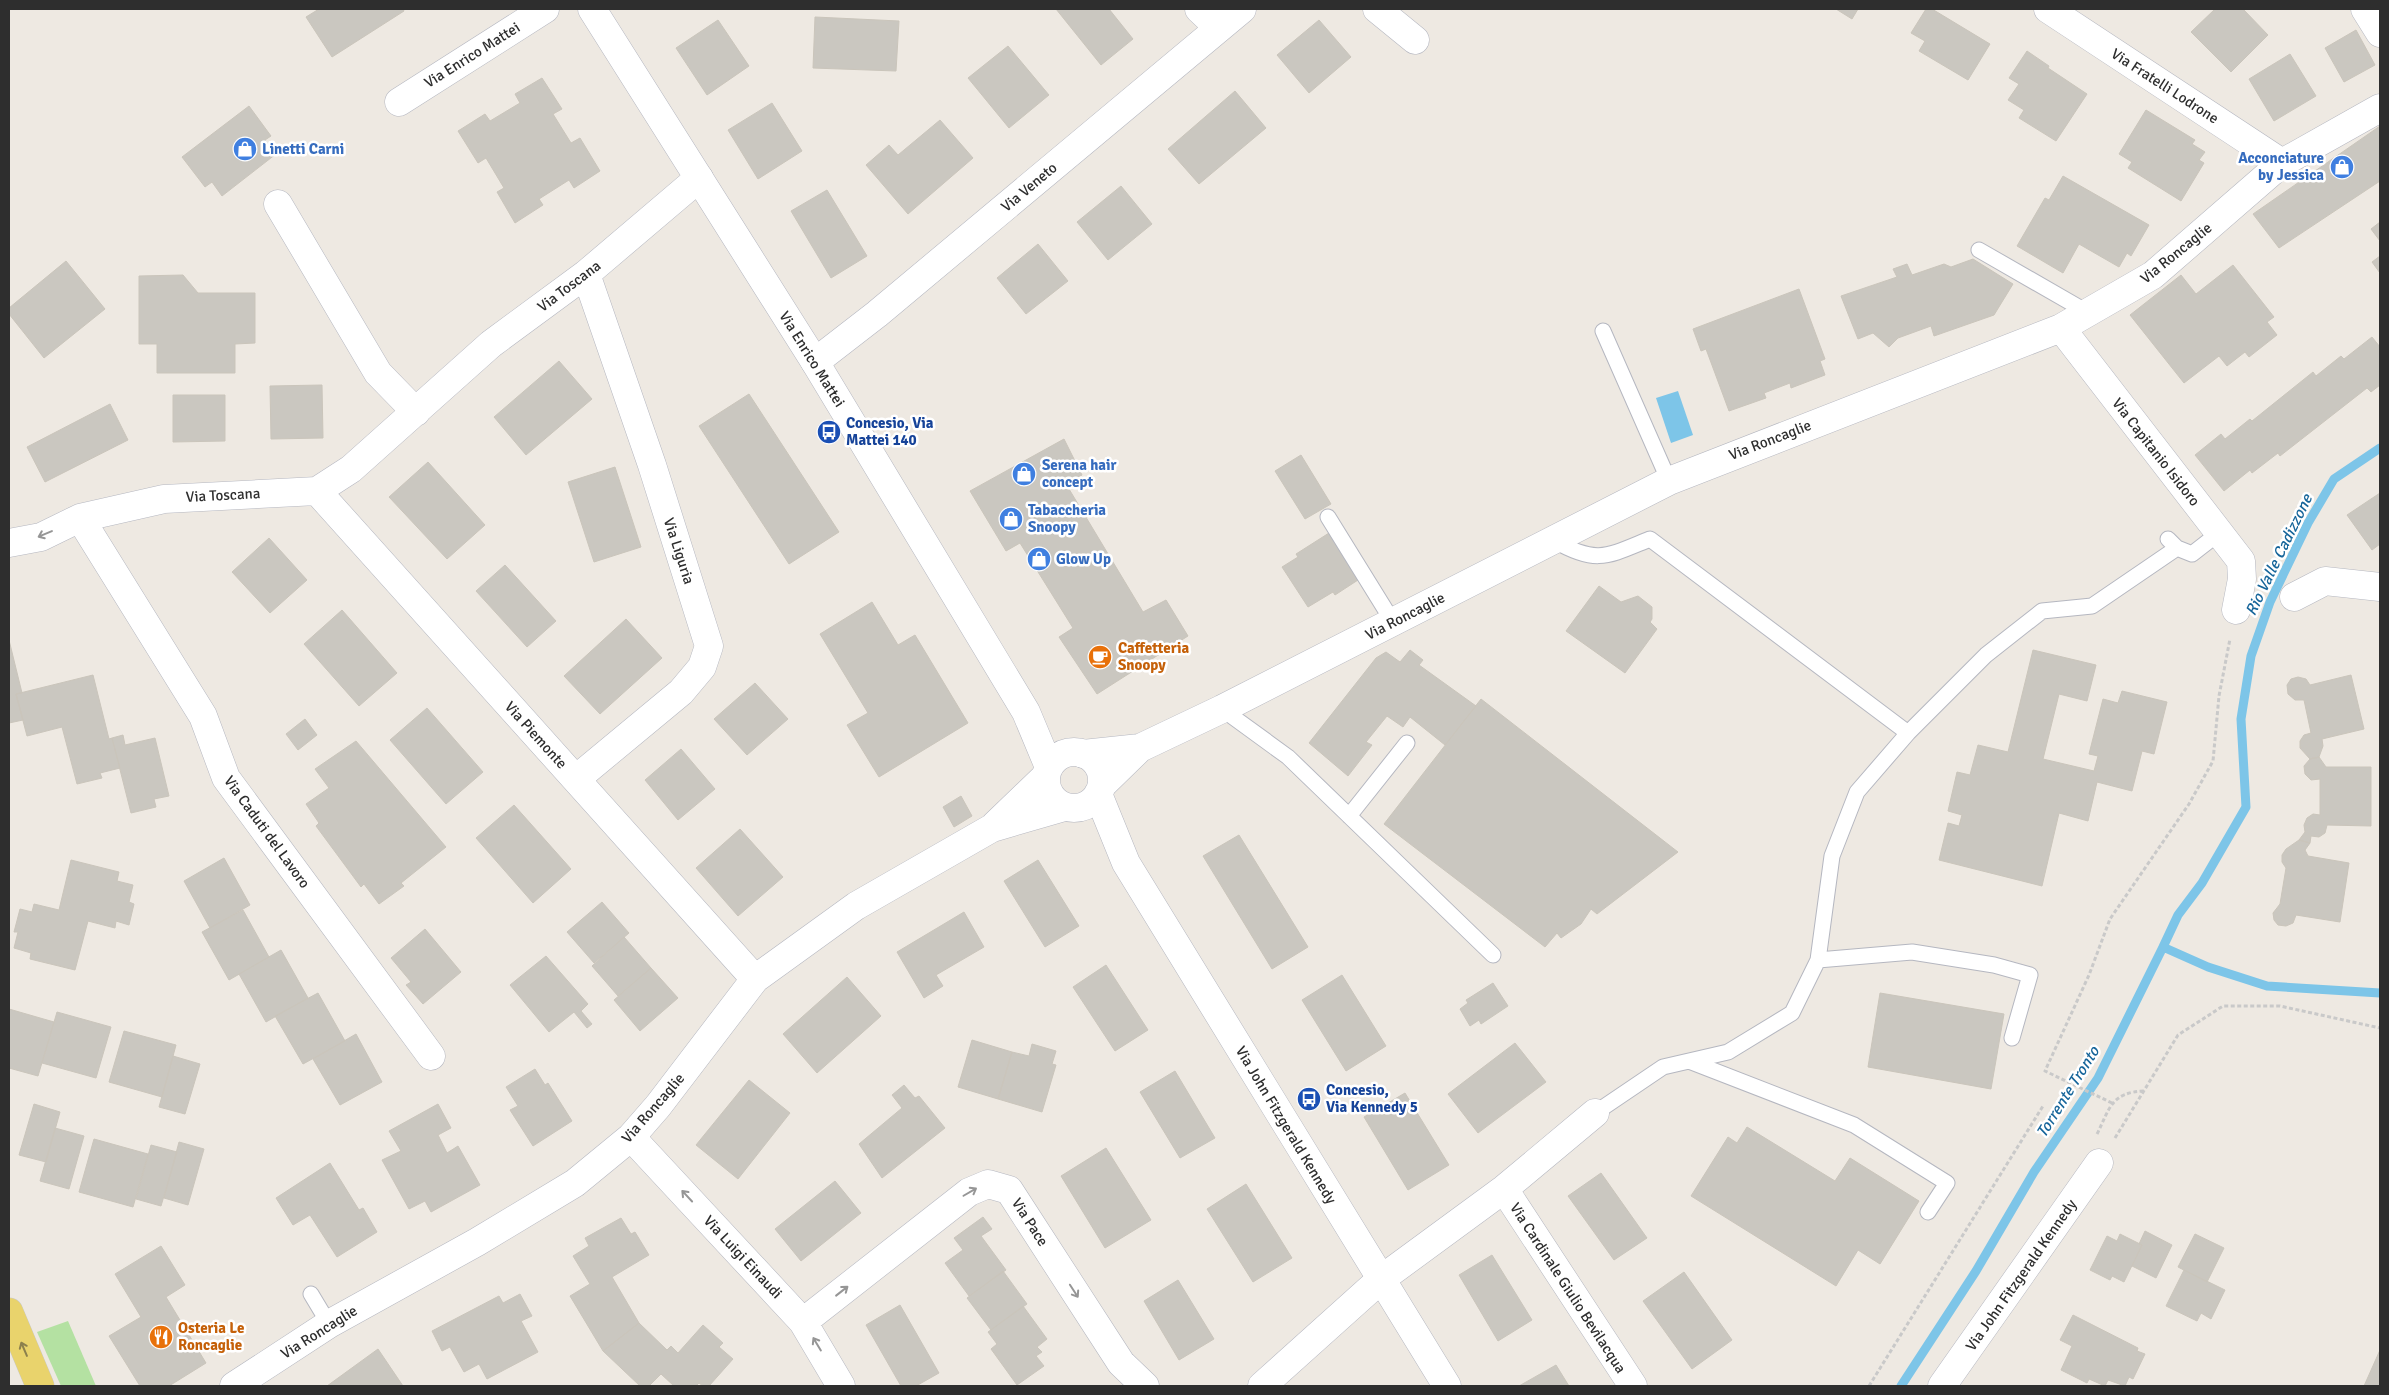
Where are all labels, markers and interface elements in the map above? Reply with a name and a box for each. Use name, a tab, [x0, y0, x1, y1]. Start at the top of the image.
street label: Via Enrico Mattei	[421, 18, 523, 92]
street label: Via Fratelli Lodrone	[2108, 45, 2222, 127]
shop icon: Linetti Carni	[232, 136, 258, 162]
place label: Linetti Carni	[262, 140, 344, 158]
place label: Acconciature by Jessica	[2238, 149, 2324, 184]
shop icon: Acconciature by Jessica	[2329, 154, 2355, 180]
street label: Via Veneto	[997, 158, 1061, 216]
street label: Via Roncaglie	[2137, 219, 2215, 287]
street label: Via Toscana	[534, 256, 604, 316]
street label: Via Enrico Mattei	[775, 308, 849, 410]
street label: Via Capitanio Isidoro	[2108, 394, 2204, 510]
place label: Concesio, Via Mattei 140	[846, 414, 934, 449]
street label: Via Roncaglie	[1726, 416, 1814, 464]
bus stop icon: Concesio, Via Mattei 140	[816, 419, 842, 445]
place label: Serena hair concept	[1042, 456, 1117, 491]
shop icon: Serena hair concept	[1011, 461, 1037, 487]
street label: Via Toscana	[185, 484, 261, 506]
water label: Rio Valle Cadizzone	[2241, 490, 2317, 619]
place label: Tabaccheria Snoopy	[1028, 501, 1106, 536]
shop icon: Tabaccheria Snoopy	[998, 506, 1024, 532]
street label: Via Liguria	[660, 516, 698, 586]
one-way arrow	[38, 530, 53, 540]
shop icon: Glow Up	[1026, 546, 1052, 572]
place label: Glow Up	[1056, 550, 1111, 568]
street label: Via Roncaglie	[1362, 588, 1448, 644]
place label: Caffetteria Snoopy	[1118, 639, 1189, 674]
cafe icon: Caffetteria Snoopy	[1087, 644, 1113, 670]
street label: Via Piemonte	[501, 698, 571, 772]
street label: Via Caduti del Lavoro	[220, 772, 314, 892]
water label: Torrente Tronto	[2032, 1042, 2104, 1141]
street label: Via John Fitzgerald Kennedy	[1232, 1043, 1340, 1207]
street label: Via Roncaglie	[618, 1069, 688, 1147]
place label: Concesio, Via Kennedy 5	[1326, 1081, 1418, 1116]
bus stop icon: Concesio, Via Kennedy 5	[1296, 1086, 1322, 1112]
one-way arrow	[963, 1187, 977, 1197]
one-way arrow	[681, 1190, 692, 1203]
street label: Via Pace	[1008, 1195, 1052, 1249]
street label: Via John Fitzgerald Kennedy	[1962, 1196, 2080, 1354]
street label: Via Cardinale Giulio Bevilacqua	[1506, 1199, 1630, 1377]
street label: Via Luigi Einaudi	[700, 1212, 786, 1302]
one-way arrow	[1070, 1284, 1080, 1298]
one-way arrow	[835, 1286, 848, 1297]
street label: Via Roncaglie	[277, 1301, 361, 1363]
place label: Osteria Le Roncaglie	[178, 1319, 244, 1354]
restaurant icon: Osteria Le Roncaglie	[148, 1324, 174, 1350]
one-way arrow	[811, 1338, 821, 1352]
one-way arrow	[19, 1342, 29, 1357]

